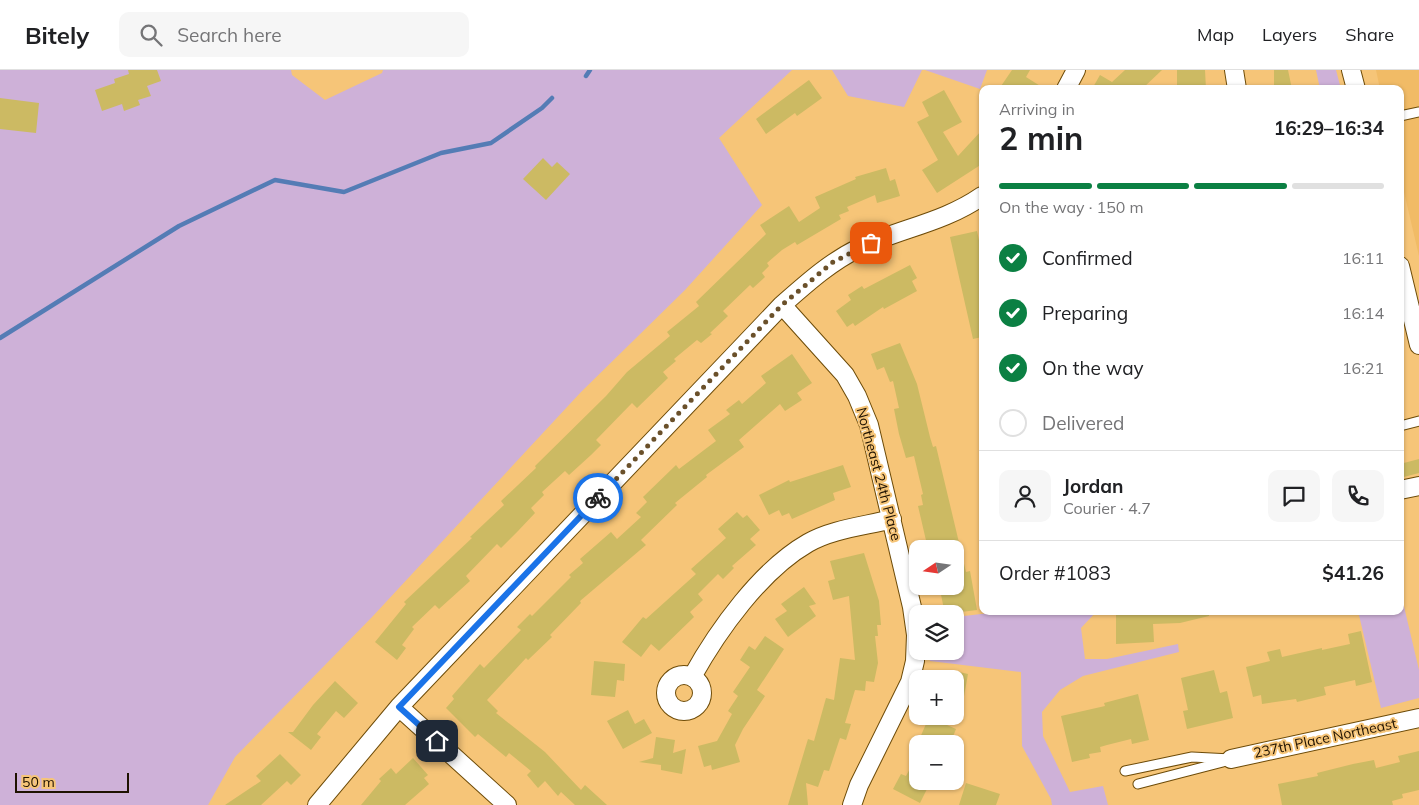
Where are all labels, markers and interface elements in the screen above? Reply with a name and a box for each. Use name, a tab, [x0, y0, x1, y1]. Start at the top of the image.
search box	[119, 12, 469, 57]
text: Bitely	[25, 20, 89, 50]
icon: search	[137, 21, 165, 49]
text: Search here	[177, 23, 282, 47]
text: Map	[1197, 23, 1234, 46]
text: Layers	[1262, 23, 1317, 46]
text: Share	[1345, 23, 1394, 46]
text: Arriving in	[999, 99, 1075, 119]
text: 16:29–16:34	[1274, 116, 1384, 140]
text: 2 min	[999, 118, 1083, 158]
text: On the way · 150 m	[999, 197, 1144, 217]
pin	[850, 222, 892, 264]
icon: bag	[857, 229, 885, 257]
icon: check	[999, 244, 1027, 272]
text: Confirmed	[1042, 246, 1133, 270]
text: 16:11	[1342, 248, 1384, 268]
icon: check	[999, 299, 1027, 327]
text: Preparing	[1042, 301, 1128, 325]
text: 16:14	[1342, 303, 1384, 323]
icon: check	[999, 354, 1027, 382]
text: On the way	[1042, 356, 1144, 380]
text: 16:21	[1342, 358, 1384, 378]
street label: Northeast 24th Place	[853, 405, 905, 543]
text: Delivered	[1042, 411, 1124, 435]
button: person	[999, 470, 1051, 522]
button: chat	[1268, 470, 1320, 522]
button: phone	[1332, 470, 1384, 522]
courier	[573, 473, 623, 523]
text: Jordan	[1063, 474, 1123, 498]
icon: bike	[584, 484, 612, 512]
text: Courier · 4.7	[1063, 498, 1151, 518]
north arrow	[909, 540, 964, 595]
map controls	[909, 540, 964, 790]
text: Order #1083	[999, 561, 1111, 585]
text: $41.26	[1322, 561, 1384, 585]
button: layers	[909, 605, 964, 660]
button: +	[909, 670, 964, 725]
street label: 237th Place Northeast	[1252, 714, 1398, 762]
pin	[416, 720, 458, 762]
icon: home	[423, 727, 451, 755]
button: −	[909, 735, 964, 790]
scale bar	[15, 770, 129, 793]
text: 50 m	[22, 773, 55, 791]

